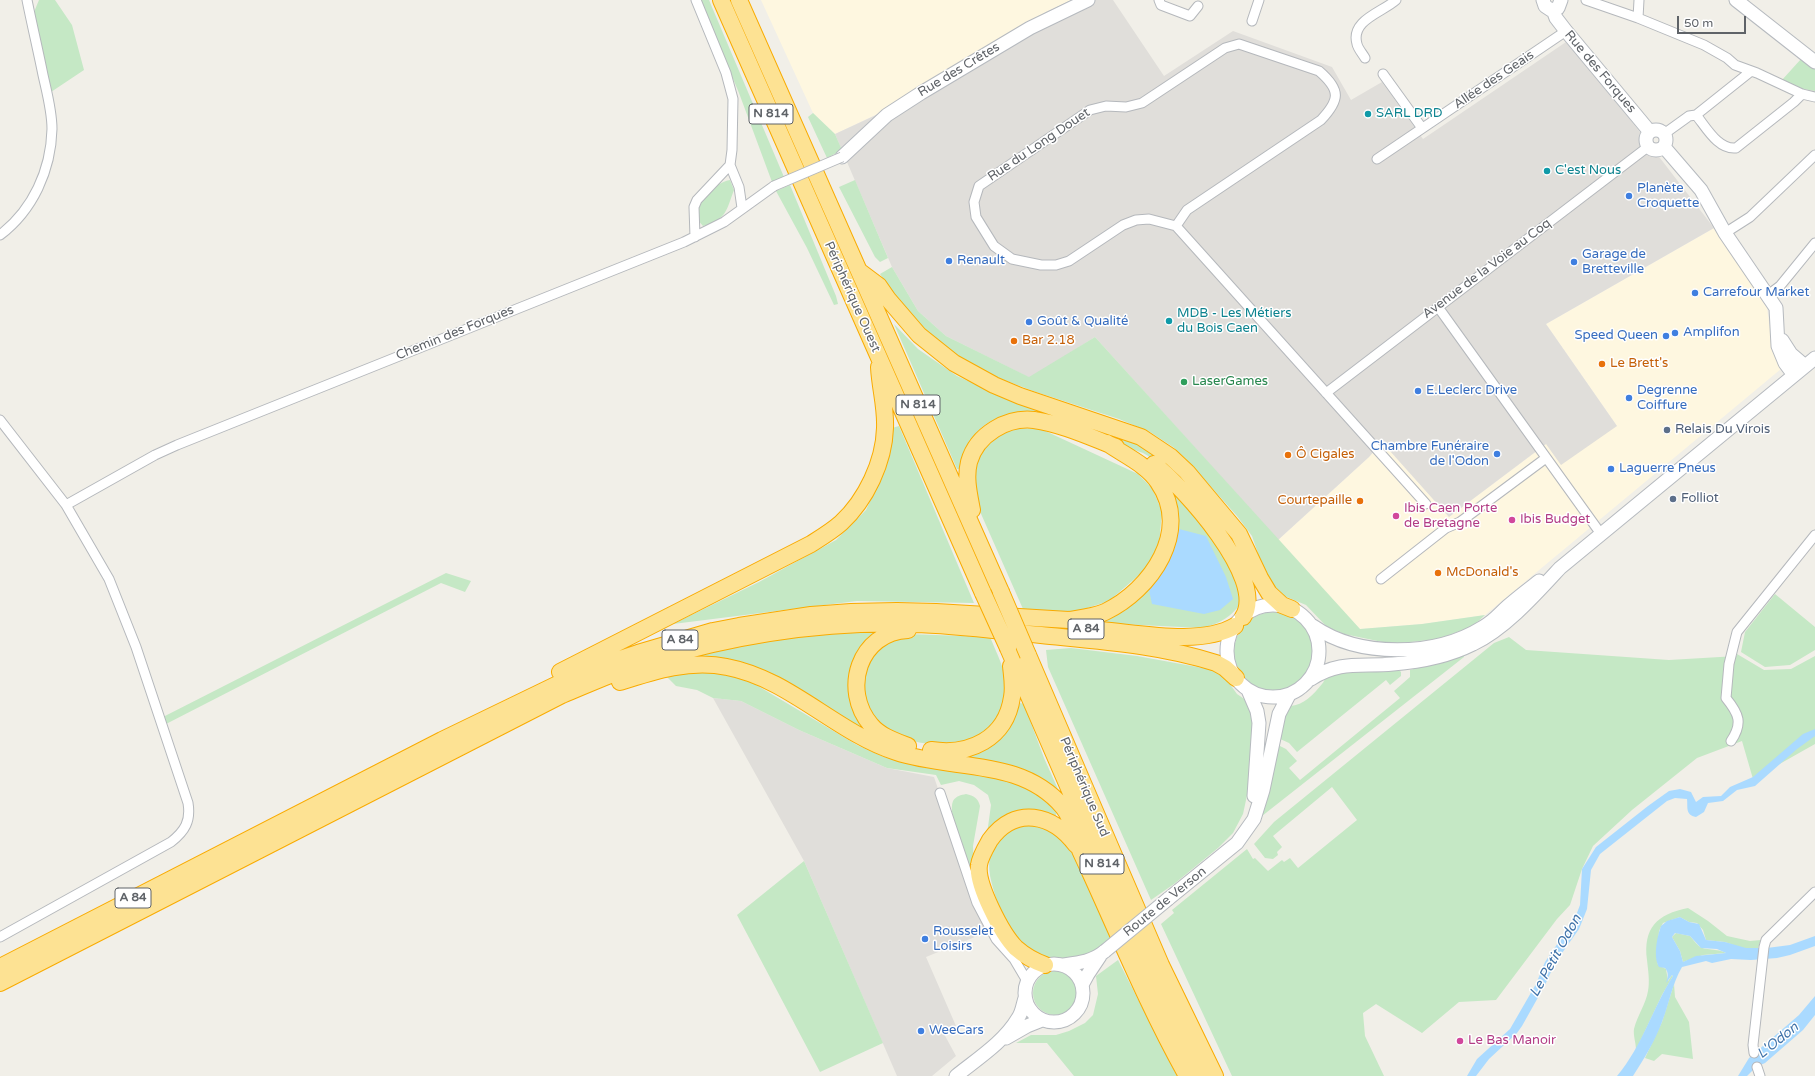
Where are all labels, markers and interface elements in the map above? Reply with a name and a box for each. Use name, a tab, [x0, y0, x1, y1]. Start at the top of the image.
scale bar	[1679, 8, 1748, 34]
text: 50 m	[1684, 16, 1713, 30]
street label: Rue des Forques	[1561, 28, 1639, 116]
street label: Rue des Crêtes	[915, 39, 1003, 101]
street label: Allée des Geais	[1451, 47, 1537, 113]
road number: N 814	[749, 104, 793, 124]
street label: Rue du Long Douet	[985, 105, 1093, 185]
place label: SARL DRD	[1376, 106, 1443, 122]
marker: SARL DRD	[1363, 109, 1373, 119]
place label: C'est Nous	[1555, 163, 1621, 179]
marker: C'est Nous	[1542, 166, 1552, 176]
place label: Planète Croquette	[1637, 181, 1699, 212]
marker: Planète Croquette	[1624, 191, 1634, 201]
street label: Avenue de la Voie au Coq	[1420, 216, 1554, 322]
street label: Périphérique Ouest	[821, 239, 883, 355]
place label: Garage de Bretteville	[1582, 247, 1646, 278]
place label: Renault	[957, 253, 1005, 269]
marker: Renault	[944, 256, 954, 266]
marker: Garage de Bretteville	[1569, 257, 1579, 267]
place label: Carrefour Market	[1703, 285, 1809, 301]
marker: Carrefour Market	[1690, 288, 1700, 298]
street label: Chemin des Forques	[394, 302, 516, 364]
place label: MDB - Les Métiers du Bois Caen	[1177, 306, 1291, 337]
place label: Goût & Qualité	[1037, 314, 1128, 330]
marker: MDB - Les Métiers du Bois Caen	[1164, 316, 1174, 326]
marker: Goût & Qualité	[1024, 317, 1034, 327]
place label: Amplifon	[1683, 325, 1740, 341]
place label: Speed Queen	[1575, 328, 1658, 344]
marker: Amplifon	[1670, 328, 1680, 338]
marker: Speed Queen	[1661, 331, 1671, 341]
place label: Bar 2.18	[1022, 333, 1075, 349]
marker: Bar 2.18	[1009, 336, 1019, 346]
place label: Le Brett's	[1610, 356, 1668, 372]
marker: Le Brett's	[1597, 359, 1607, 369]
place label: LaserGames	[1192, 374, 1268, 390]
marker: LaserGames	[1179, 377, 1189, 387]
place label: E.Leclerc Drive	[1426, 383, 1517, 399]
place label: Degrenne Coiffure	[1637, 383, 1697, 414]
marker: E.Leclerc Drive	[1413, 386, 1423, 396]
marker: Degrenne Coiffure	[1624, 393, 1634, 403]
road number: N 814	[896, 395, 940, 415]
place label: Relais Du Virois	[1675, 422, 1770, 438]
marker: Relais Du Virois	[1662, 425, 1672, 435]
place label: Chambre Funéraire de l'Odon	[1371, 439, 1489, 470]
place label: Ô Cigales	[1296, 447, 1355, 463]
marker: Chambre Funéraire de l'Odon	[1492, 449, 1502, 459]
marker: Ô Cigales	[1283, 450, 1293, 460]
place label: Laguerre Pneus	[1619, 461, 1716, 477]
marker: Laguerre Pneus	[1606, 464, 1616, 474]
place label: Folliot	[1681, 491, 1719, 507]
place label: Courtepaille	[1278, 493, 1352, 509]
marker: Folliot	[1668, 494, 1678, 504]
marker: Courtepaille	[1355, 496, 1365, 506]
place label: Ibis Caen Porte de Bretagne	[1404, 501, 1497, 532]
marker: Ibis Caen Porte de Bretagne	[1391, 511, 1401, 521]
place label: Ibis Budget	[1520, 512, 1590, 528]
marker: Ibis Budget	[1507, 515, 1517, 525]
place label: McDonald's	[1446, 565, 1519, 581]
marker: McDonald's	[1433, 568, 1443, 578]
road number: A 84	[1068, 619, 1104, 639]
road number: A 84	[662, 630, 698, 650]
street label: Périphérique Sud	[1056, 735, 1112, 839]
road number: N 814	[1080, 854, 1124, 874]
street label: Route de Verson	[1120, 864, 1210, 940]
road number: A 84	[115, 888, 151, 908]
water label: Le Petit Odon	[1526, 912, 1586, 1000]
place label: Rousselet Loisirs	[933, 924, 993, 955]
marker: Rousselet Loisirs	[920, 934, 930, 944]
water label: L'Odon	[1754, 1019, 1802, 1063]
place label: WeeCars	[929, 1023, 984, 1039]
marker: WeeCars	[916, 1026, 926, 1036]
place label: Le Bas Manoir	[1468, 1033, 1556, 1049]
marker: Le Bas Manoir	[1455, 1036, 1465, 1046]

